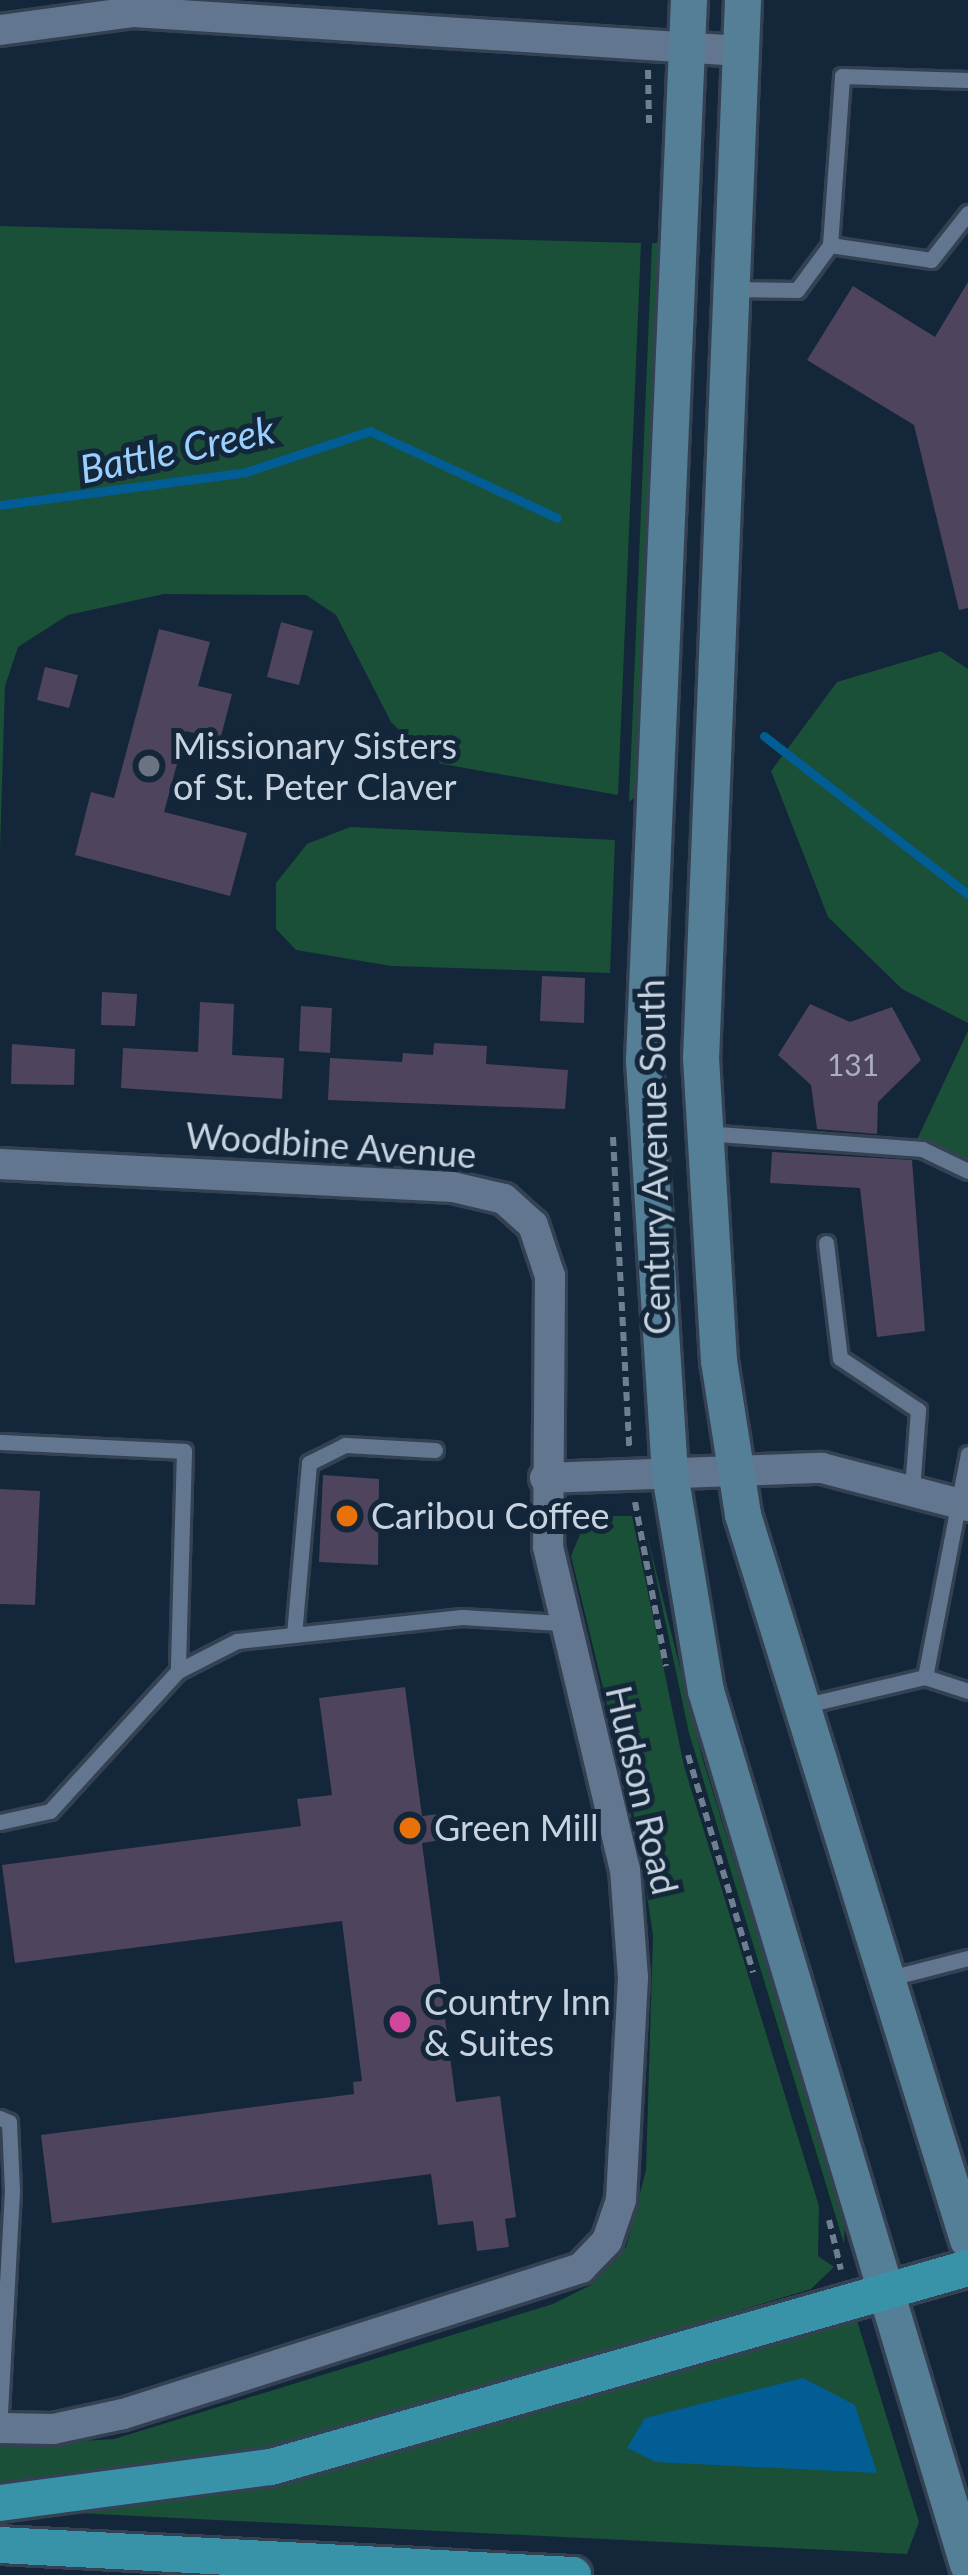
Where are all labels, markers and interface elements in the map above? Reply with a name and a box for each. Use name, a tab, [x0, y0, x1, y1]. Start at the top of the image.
water label: Battle Creek	[75, 406, 279, 492]
place label: Missionary Sisters of St. Peter Claver	[173, 723, 458, 808]
marker: Missionary Sisters of St. Peter Claver	[136, 753, 162, 779]
street label: Century Avenue South	[629, 978, 679, 1336]
house number: 131	[827, 1046, 879, 1082]
street label: Woodbine Avenue	[184, 1113, 478, 1177]
place label: Caribou Coffee	[371, 1494, 610, 1538]
marker: Caribou Coffee	[334, 1503, 360, 1529]
street label: Hudson Road	[597, 1682, 687, 1898]
place label: Green Mill	[434, 1806, 598, 1850]
marker: Green Mill	[397, 1815, 423, 1841]
place label: Country Inn & Suites	[424, 1979, 612, 2064]
marker: Country Inn & Suites	[387, 2009, 413, 2035]

